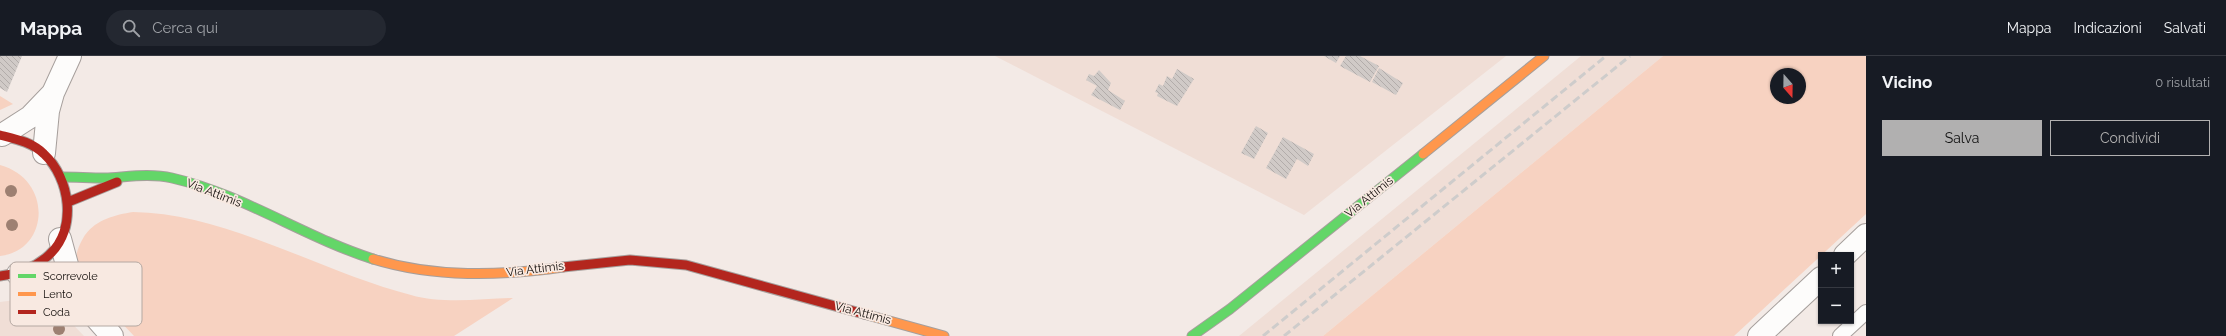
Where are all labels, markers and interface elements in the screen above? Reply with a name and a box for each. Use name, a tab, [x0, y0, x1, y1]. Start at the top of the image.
search box	[106, 10, 386, 46]
text: Mappa	[20, 17, 82, 39]
icon: search	[120, 17, 142, 39]
text: Cerca qui	[152, 19, 218, 37]
text: Mappa	[2007, 20, 2052, 36]
text: Indicazioni	[2074, 20, 2142, 36]
text: Salvati	[2164, 20, 2206, 36]
north arrow	[1770, 68, 1806, 104]
text: Vicino	[1882, 72, 1932, 92]
text: 0 risultati	[2155, 75, 2210, 90]
button: Salva	[1882, 120, 2042, 156]
button: Condividi	[2050, 120, 2210, 156]
street label: Via Attimis	[1342, 173, 1396, 221]
street label: Via Attimis	[184, 176, 244, 210]
map controls	[1818, 252, 1854, 324]
button: +	[1818, 252, 1854, 288]
street label: Via Attimis	[505, 258, 565, 279]
legend	[10, 262, 142, 326]
text: Scorrevole	[43, 270, 98, 283]
text: Lento	[43, 288, 73, 301]
button: −	[1818, 288, 1854, 324]
street label: Via Attimis	[833, 299, 893, 327]
text: Coda	[43, 306, 70, 319]

